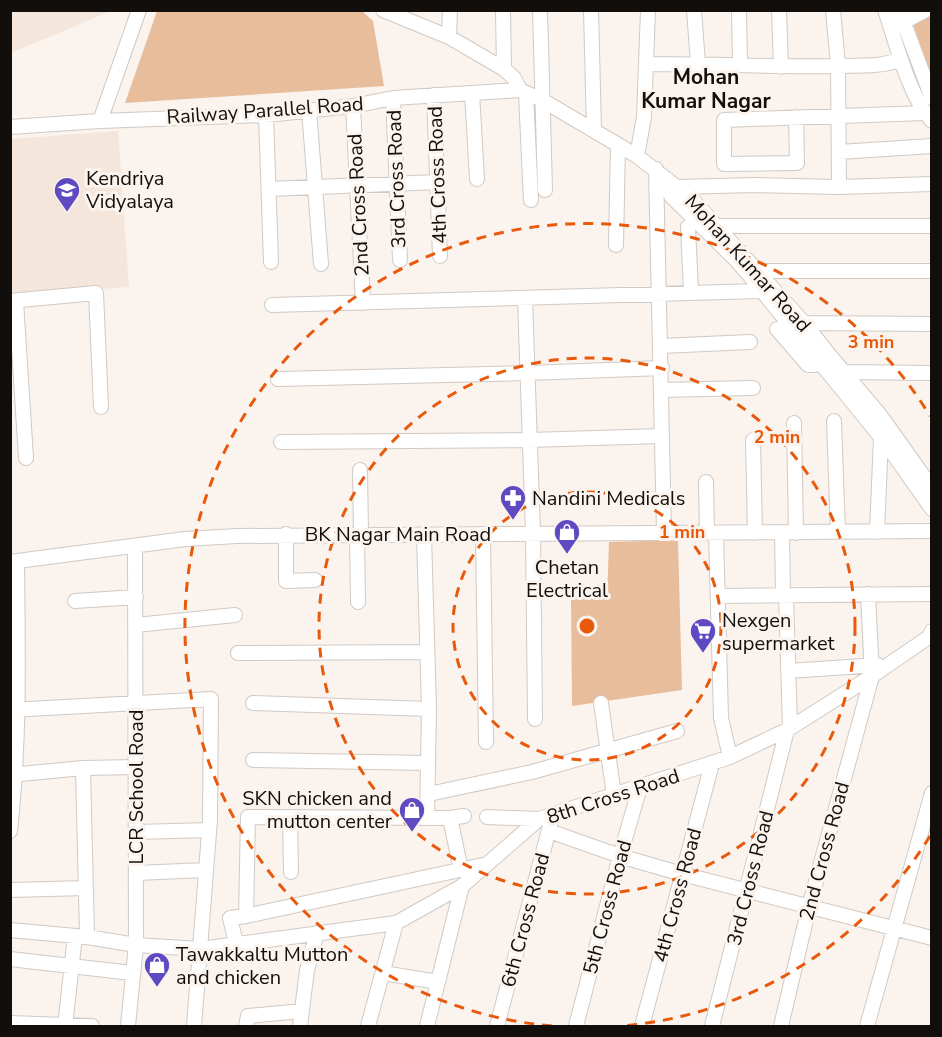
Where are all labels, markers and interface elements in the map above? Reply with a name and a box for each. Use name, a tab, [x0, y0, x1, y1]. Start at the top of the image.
district label: Mohan Kumar Nagar	[641, 63, 771, 115]
street label: Railway Parallel Road	[166, 90, 364, 131]
street label: 4th Cross Road	[422, 106, 453, 244]
street label: 3rd Cross Road	[381, 109, 412, 249]
street label: 2nd Cross Road	[341, 133, 376, 277]
place label: Kendriya Vidyalaya	[85, 165, 174, 215]
school or university icon: Kendriya Vidyalaya	[52, 175, 82, 213]
street label: Mohan Kumar Road	[678, 189, 817, 338]
text: 3 min	[848, 330, 894, 354]
text: 2 min	[754, 425, 800, 449]
pharmacy icon: Nandini Medicals	[498, 483, 528, 521]
place label: Nandini Medicals	[532, 485, 685, 512]
shop icon: Chetan Electrical	[552, 517, 582, 555]
text: 1 min	[659, 520, 705, 544]
street label: BK Nagar Main Road	[305, 521, 491, 548]
place label: Chetan Electrical	[526, 554, 608, 604]
place label: Nexgen supermarket	[722, 607, 836, 657]
centre of rings	[577, 616, 597, 636]
supermarket icon: Nexgen supermarket	[688, 616, 718, 654]
street label: LCR School Road	[123, 710, 150, 864]
street label: 8th Cross Road	[543, 762, 683, 831]
street label: 2nd Cross Road	[793, 779, 856, 924]
place label: SKN chicken and mutton center	[242, 785, 392, 835]
shop icon: SKN chicken and mutton center	[397, 795, 427, 833]
street label: 3rd Cross Road	[721, 808, 780, 949]
street label: 4th Cross Road	[647, 825, 708, 965]
street label: 5th Cross Road	[577, 837, 638, 977]
street label: 6th Cross Road	[495, 850, 556, 990]
place label: Tawakkaltu Mutton and chicken	[176, 941, 348, 991]
shop icon: Tawakkaltu Mutton and chicken	[142, 950, 172, 988]

